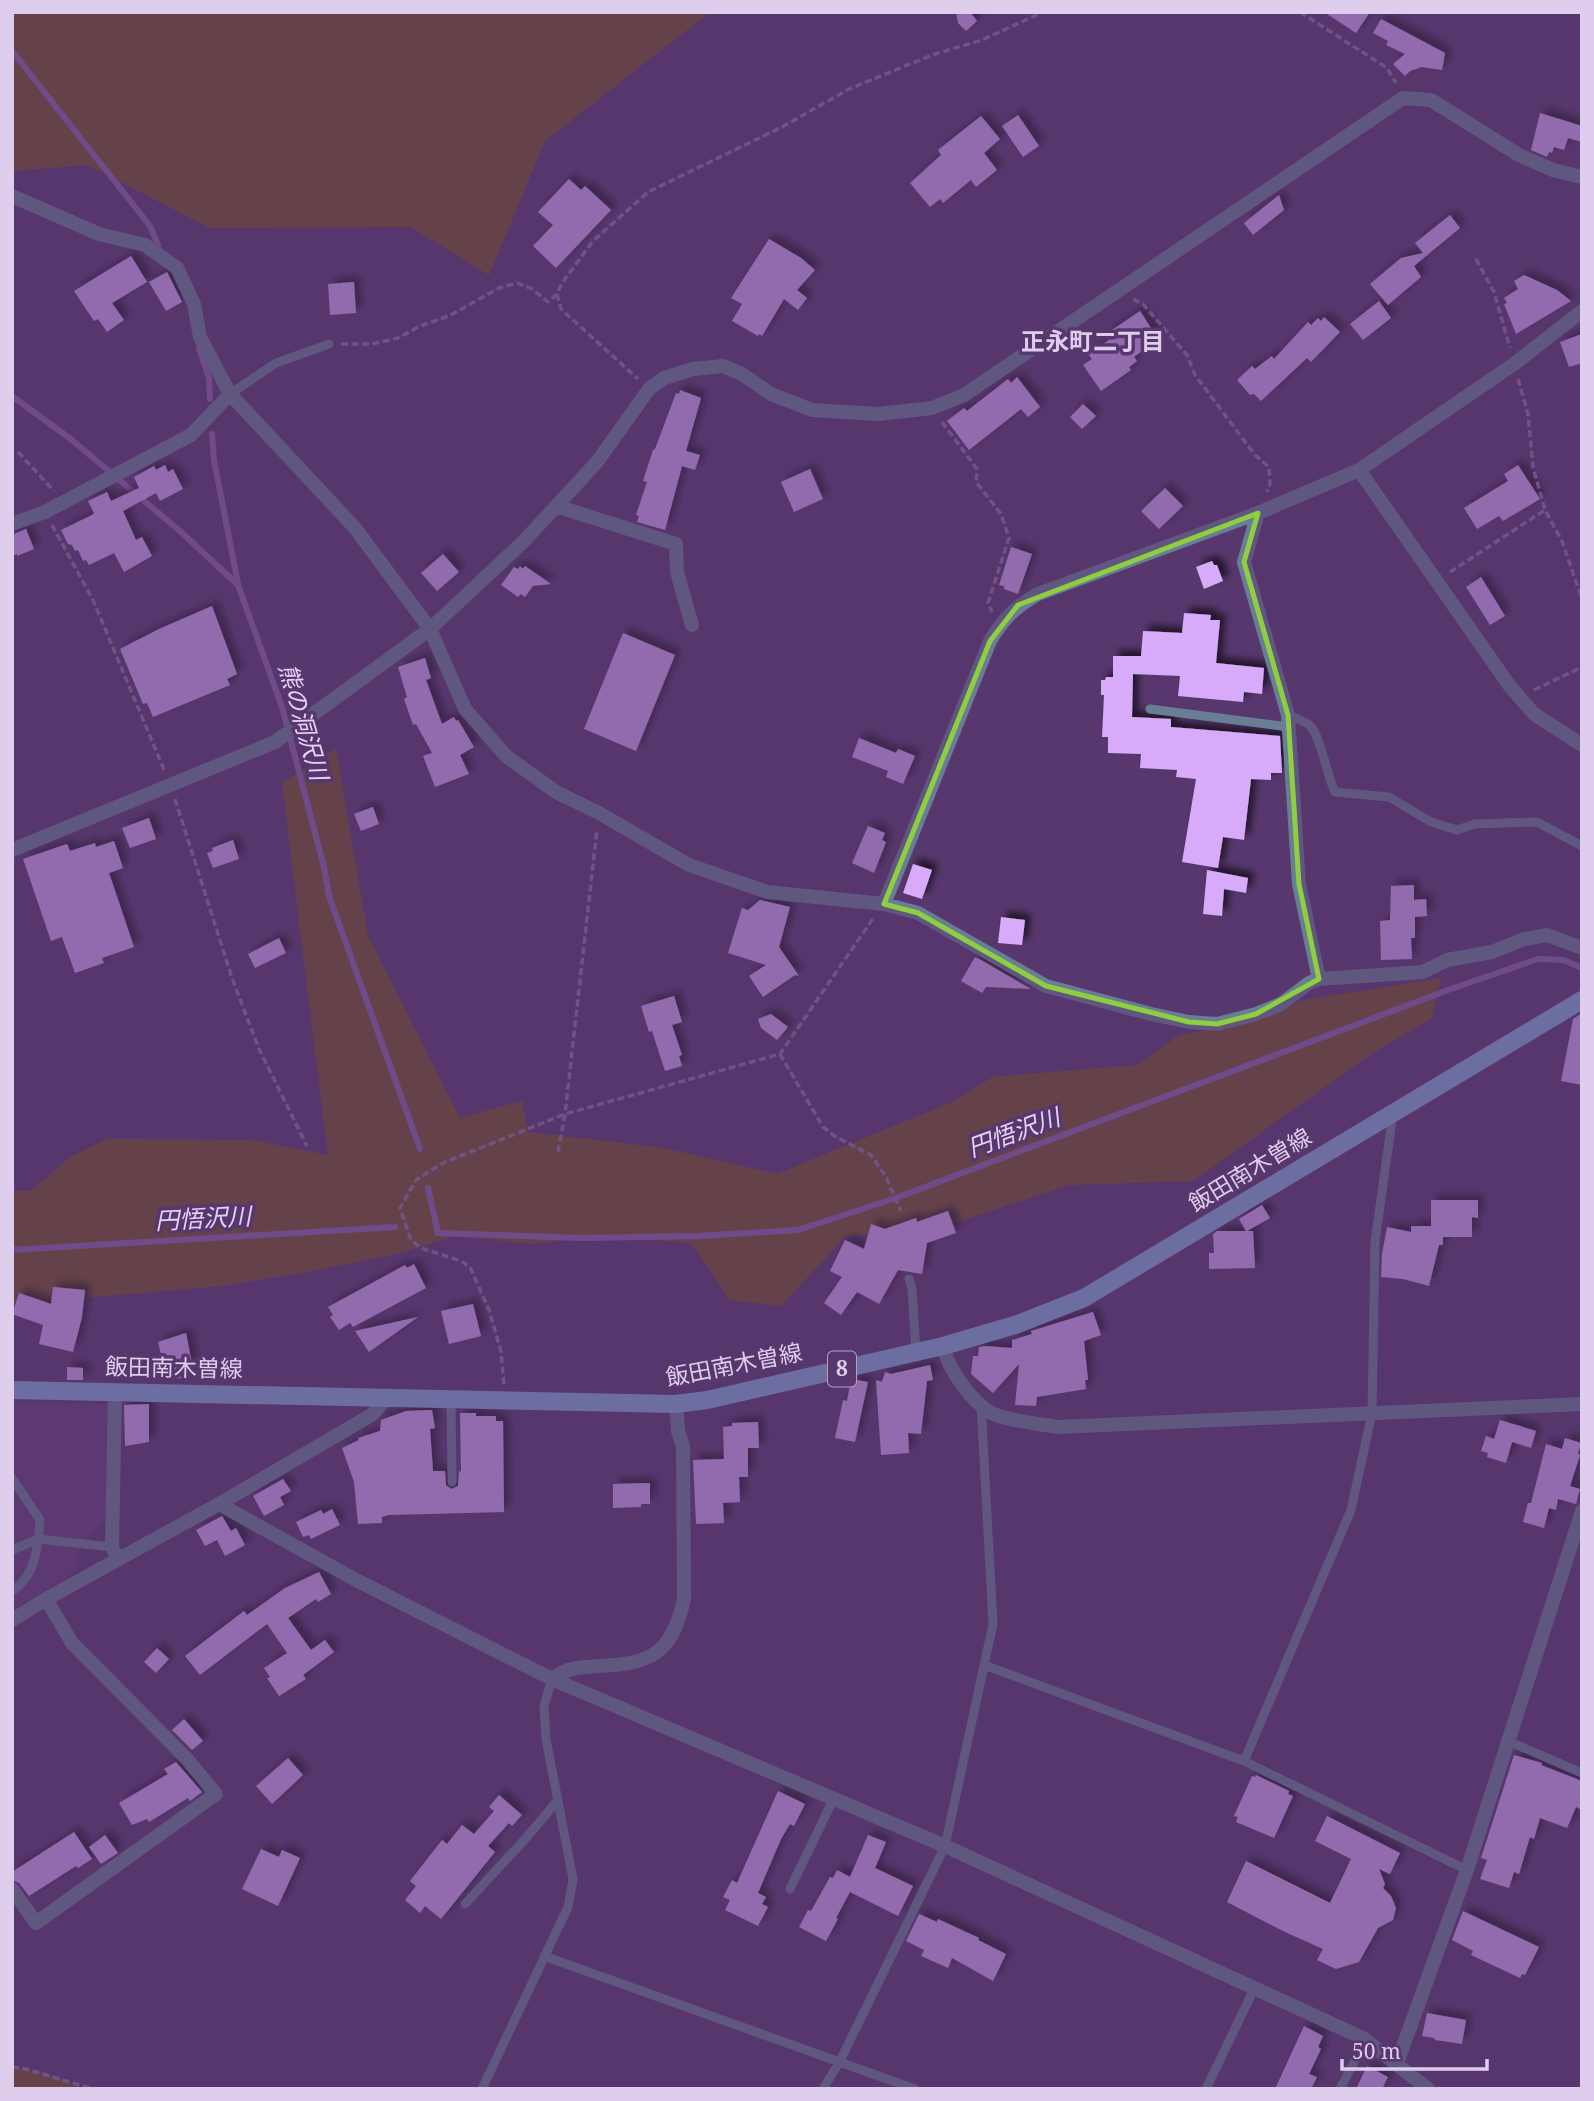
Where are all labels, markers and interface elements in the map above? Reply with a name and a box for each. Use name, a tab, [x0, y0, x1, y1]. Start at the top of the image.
district label: 正永町二丁目	[1021, 324, 1165, 357]
water label: 熊の洞沢川	[272, 659, 338, 787]
water label: 円悟沢川	[963, 1099, 1067, 1164]
street label: 飯田南木曽線	[1182, 1120, 1317, 1218]
water label: 円悟沢川	[154, 1198, 255, 1236]
street label: 飯田南木曽線	[663, 1335, 805, 1393]
street label: 飯田南木曽線	[105, 1350, 243, 1384]
road number: 8	[828, 1352, 856, 1386]
scale bar	[1342, 2028, 1487, 2072]
text: 50 m	[1352, 2037, 1401, 2065]

